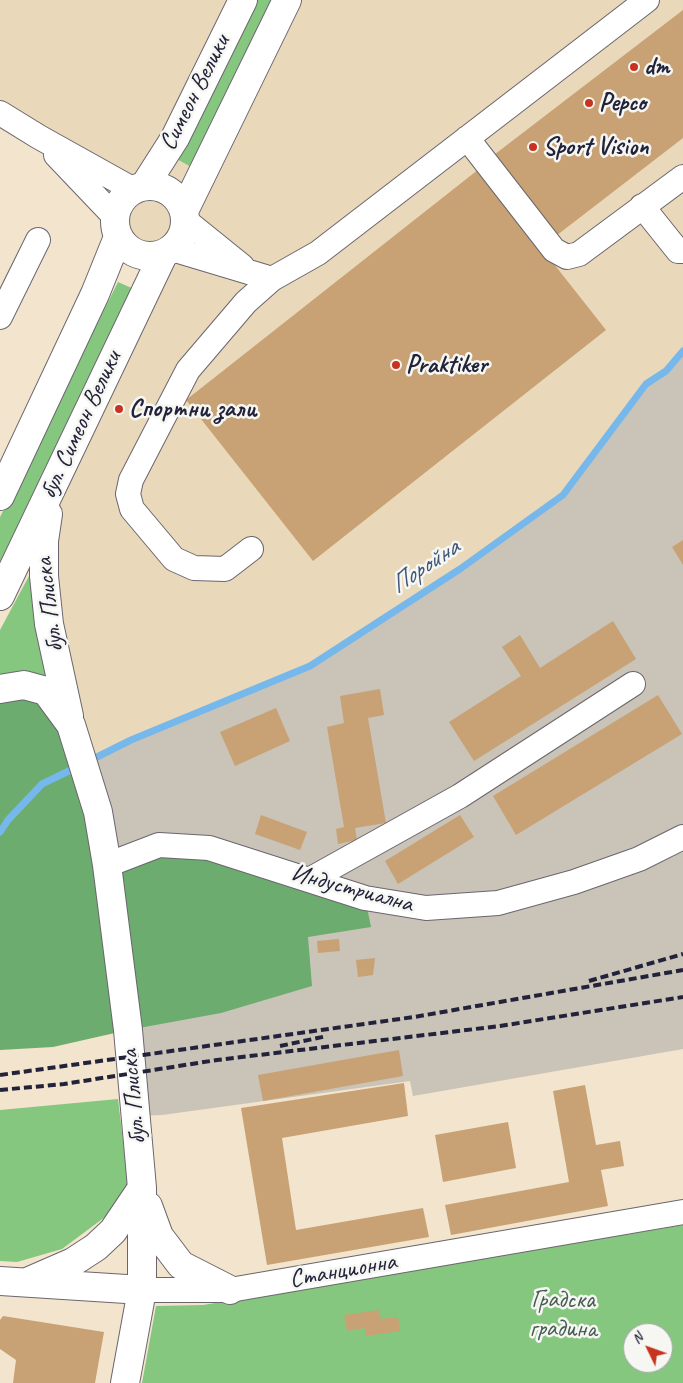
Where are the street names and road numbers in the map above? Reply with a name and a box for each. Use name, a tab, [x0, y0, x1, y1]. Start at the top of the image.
street label: Симеон Велики	[153, 30, 237, 156]
street label: бул. Симеон Велики	[34, 347, 128, 503]
street label: бул. Плиска	[29, 556, 71, 654]
street label: Индустриална	[288, 858, 416, 920]
street label: бул. Плиска	[115, 1048, 153, 1146]
street label: Станционна	[287, 1247, 399, 1295]

